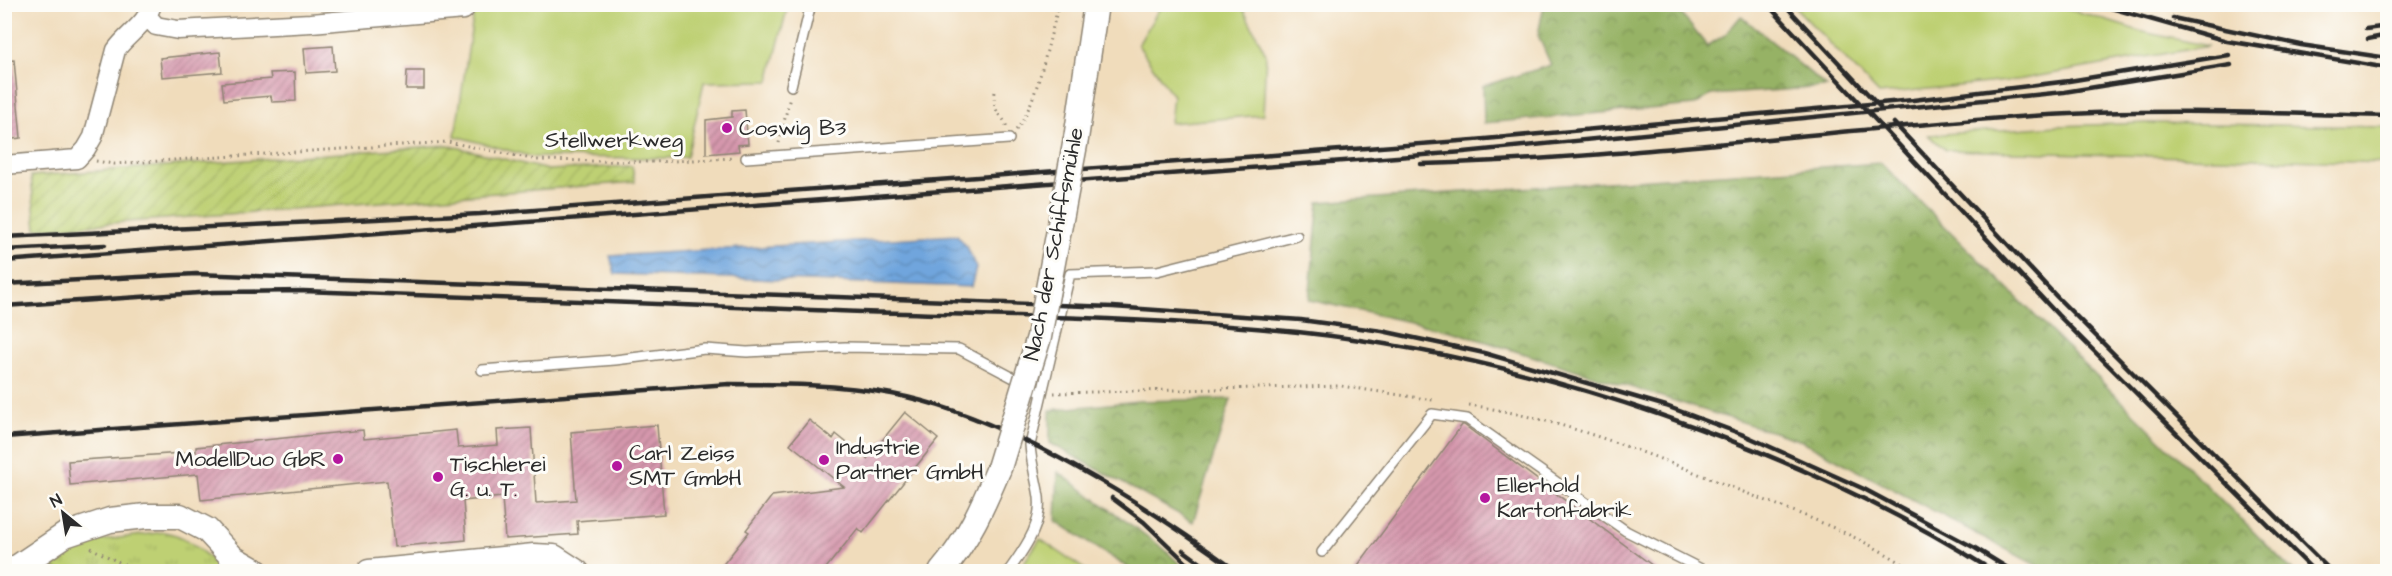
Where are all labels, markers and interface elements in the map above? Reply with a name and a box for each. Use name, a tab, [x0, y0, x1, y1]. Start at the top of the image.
place label: Coswig B3	[739, 113, 846, 145]
marker: Coswig B3	[720, 121, 734, 135]
street label: Stellwerkweg	[545, 125, 683, 157]
street label: Nach der Schiffsmühle	[1016, 125, 1092, 363]
place label: Industrie Partner GmbH	[836, 432, 984, 488]
place label: Carl Zeiss SMT GmbH	[629, 438, 742, 494]
place label: ModellDuo GbR	[175, 444, 326, 475]
place label: Tischlerei G. u. T.	[450, 449, 546, 505]
marker: ModellDuo GbR	[331, 452, 345, 466]
marker: Industrie Partner GmbH	[817, 453, 831, 467]
marker: Carl Zeiss SMT GmbH	[610, 459, 624, 473]
marker: Tischlerei G. u. T.	[431, 470, 445, 484]
place label: Ellerhold Kartonfabrik	[1497, 470, 1632, 526]
north arrow	[33, 483, 93, 543]
text: N	[46, 489, 66, 513]
marker: Ellerhold Kartonfabrik	[1478, 491, 1492, 505]

